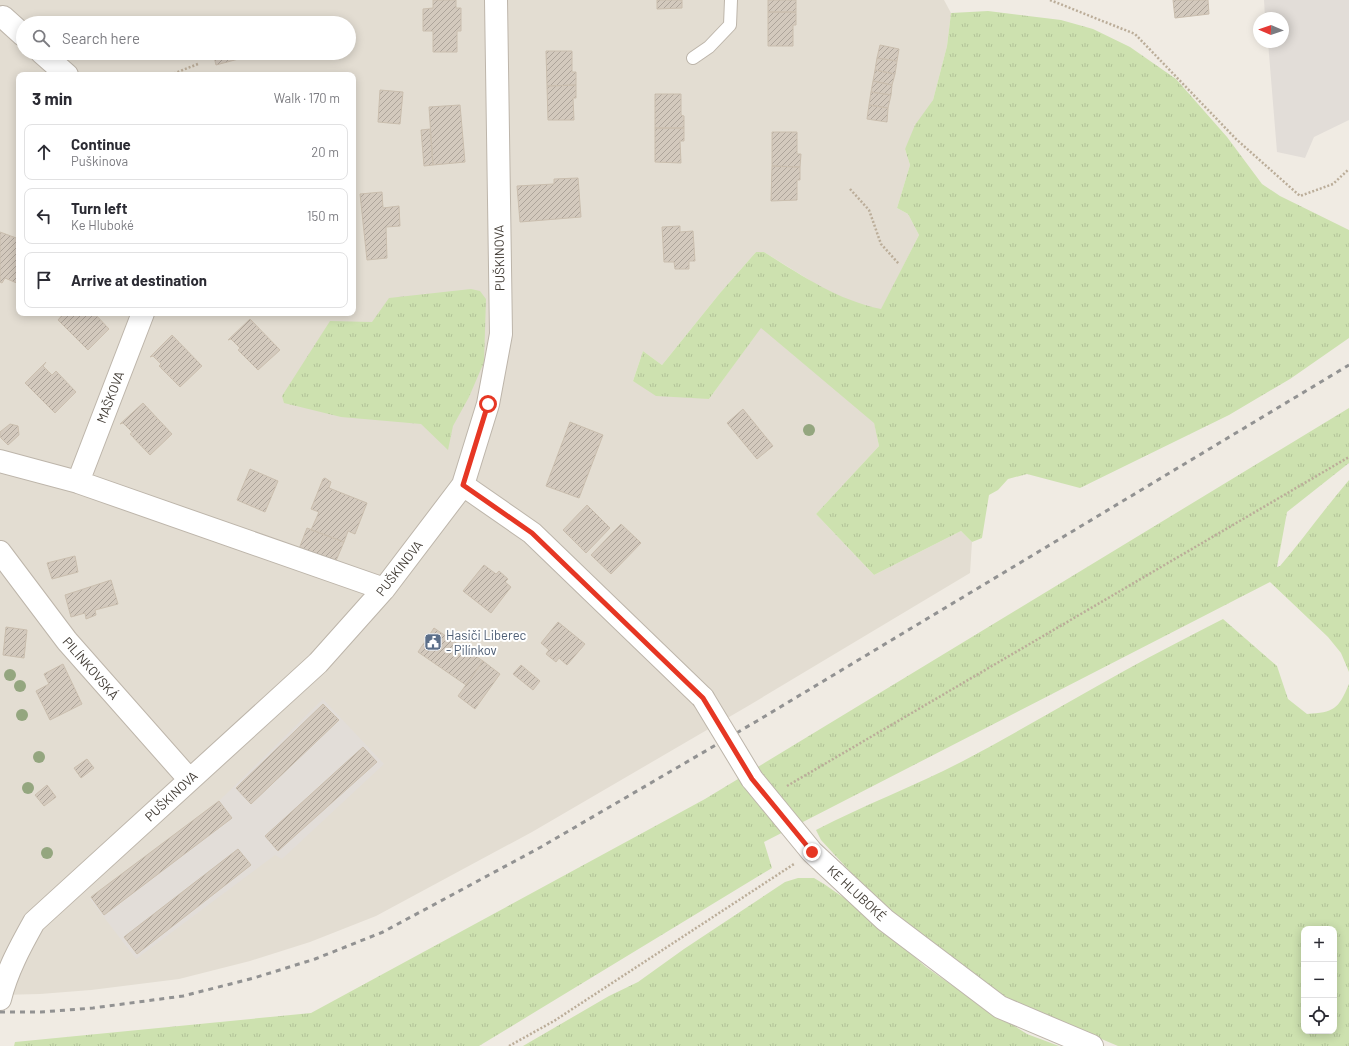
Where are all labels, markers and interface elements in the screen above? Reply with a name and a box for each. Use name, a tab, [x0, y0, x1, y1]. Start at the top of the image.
north arrow	[1253, 12, 1289, 48]
search box	[16, 16, 356, 60]
icon: search	[30, 27, 52, 49]
text: Search here	[62, 29, 140, 47]
text: 3 min	[32, 88, 72, 108]
text: Walk · 170 m	[274, 90, 340, 106]
text: Continue	[71, 135, 131, 153]
icon: ahead	[33, 141, 55, 163]
text: 20 m	[311, 144, 339, 160]
text: Puškinova	[71, 153, 128, 169]
text: Turn left	[71, 199, 127, 217]
icon: left	[33, 205, 55, 227]
text: 150 m	[307, 208, 339, 224]
text: Ke Hluboké	[71, 217, 134, 233]
street label: PUŠKINOVA	[490, 225, 508, 291]
icon: arrive	[33, 269, 55, 291]
text: Arrive at destination	[71, 271, 207, 289]
street label: MAŠKOVA	[93, 369, 127, 425]
route start	[479, 395, 497, 413]
street label: PUŠKINOVA	[372, 537, 426, 599]
place label: Hasiči Liberec - Pilínkov	[446, 627, 527, 658]
public building icon: Hasiči Liberec - Pilínkov	[423, 632, 443, 652]
street label: PILÍNKOVSKÁ	[59, 633, 123, 703]
street label: PUŠKINOVA	[141, 768, 201, 824]
route end	[803, 843, 821, 861]
street label: KE HLUBOKÉ	[824, 862, 890, 924]
map controls	[1301, 926, 1337, 1034]
button: +	[1301, 926, 1337, 962]
button: −	[1301, 962, 1337, 998]
button: locate	[1301, 998, 1337, 1034]

